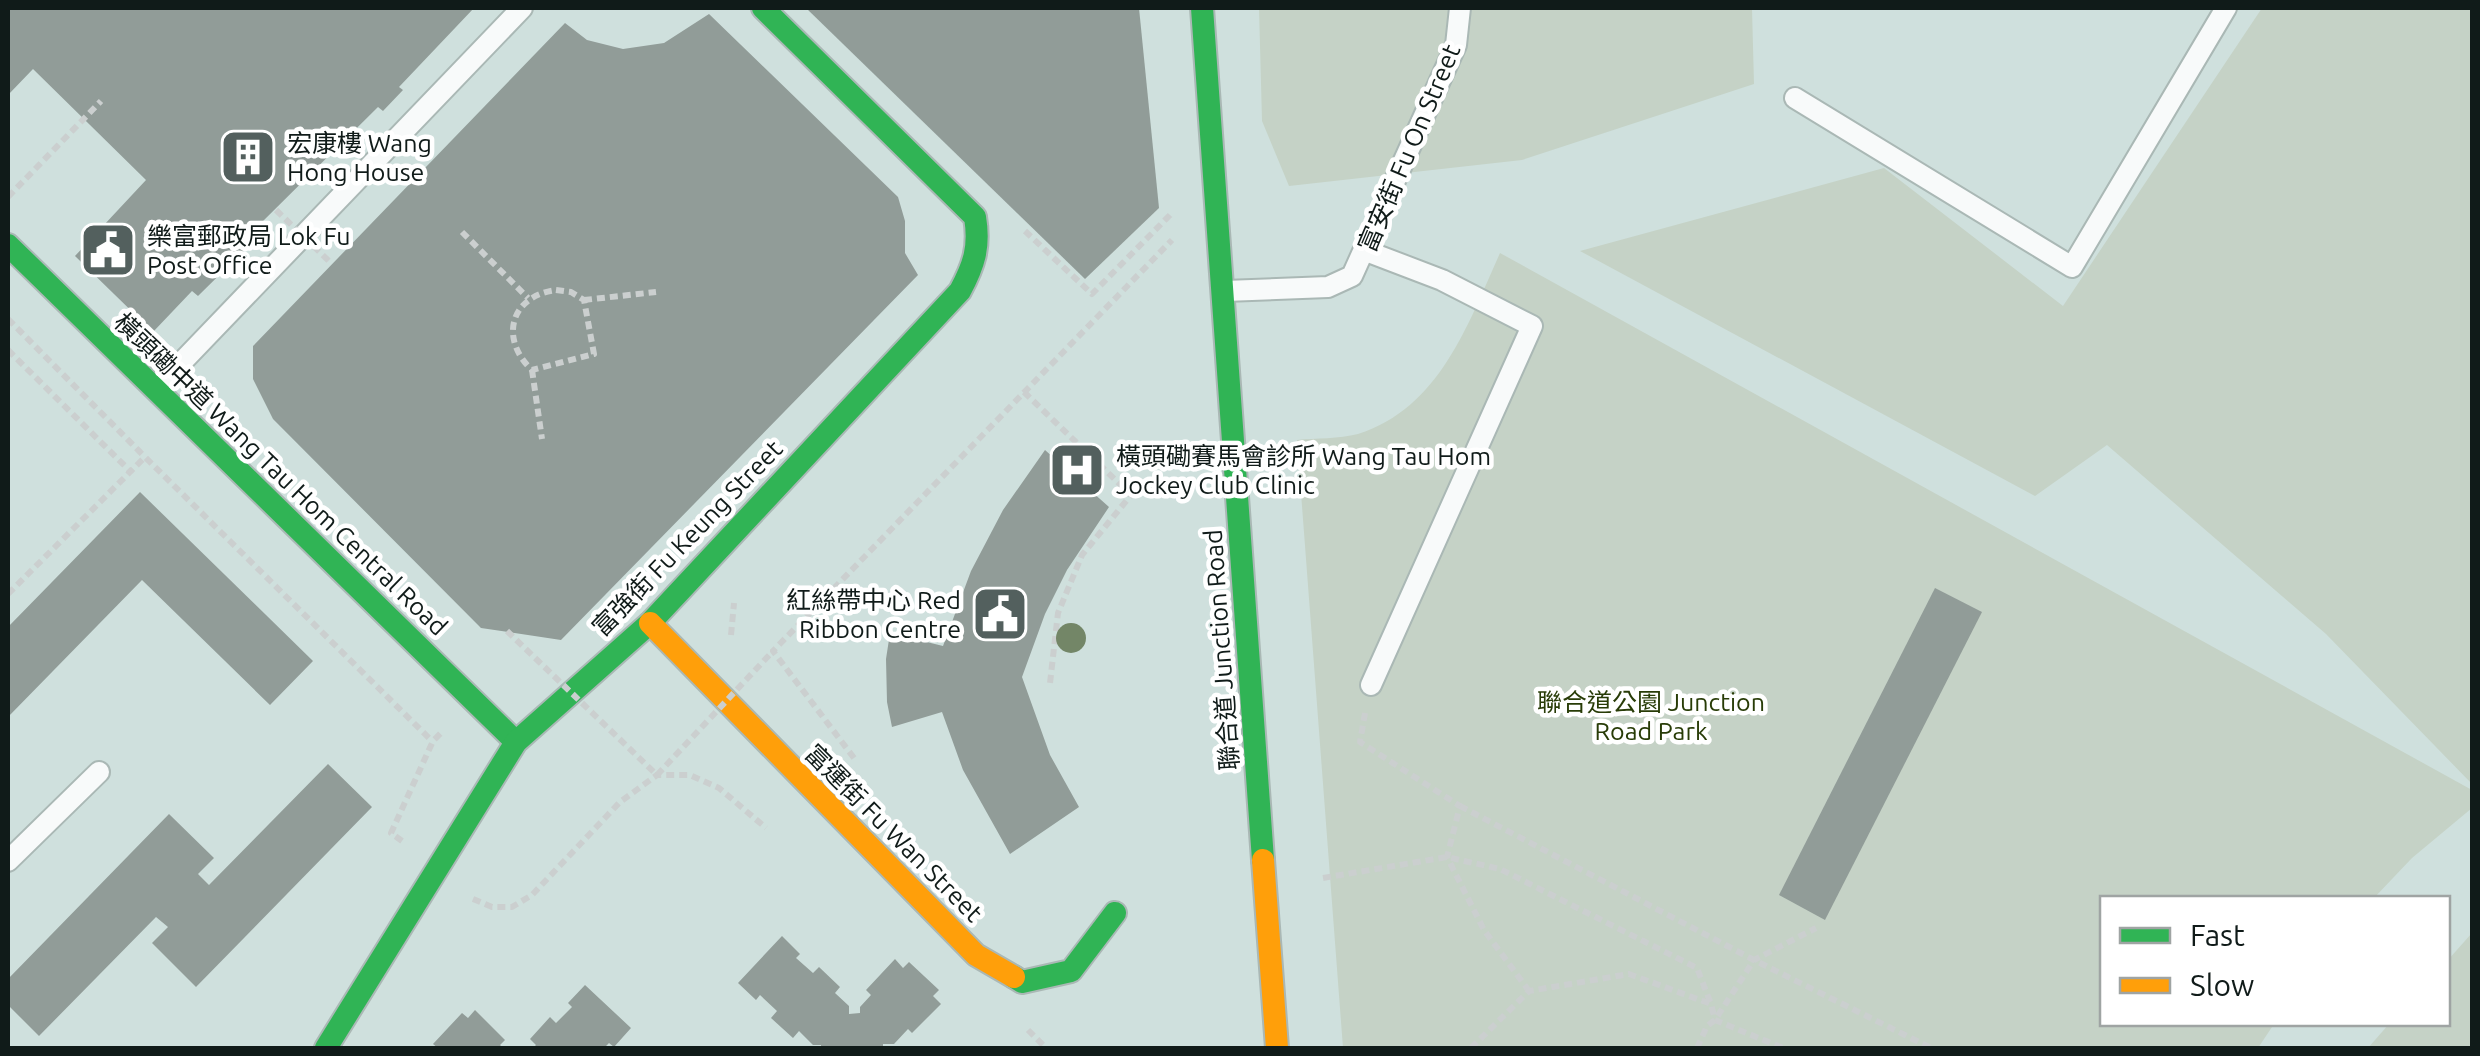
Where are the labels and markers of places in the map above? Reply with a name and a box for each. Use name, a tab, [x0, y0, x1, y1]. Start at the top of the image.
building icon: 宏康樓 Wang Hong House	[218, 127, 278, 187]
place label: 宏康樓 Wang Hong House	[287, 129, 432, 186]
public building icon: 樂富郵政局 Lok Fu Post Office	[78, 220, 138, 280]
place label: 樂富郵政局 Lok Fu Post Office	[147, 222, 350, 279]
hospital icon: 橫頭磡賽馬會診所 Wang Tau Hom Jockey Club Clinic	[1047, 440, 1107, 500]
place label: 橫頭磡賽馬會診所 Wang Tau Hom Jockey Club Clinic	[1116, 442, 1491, 499]
public building icon: 紅絲帶中心 Red Ribbon Centre	[970, 584, 1030, 644]
place label: 紅絲帶中心 Red Ribbon Centre	[786, 586, 961, 643]

